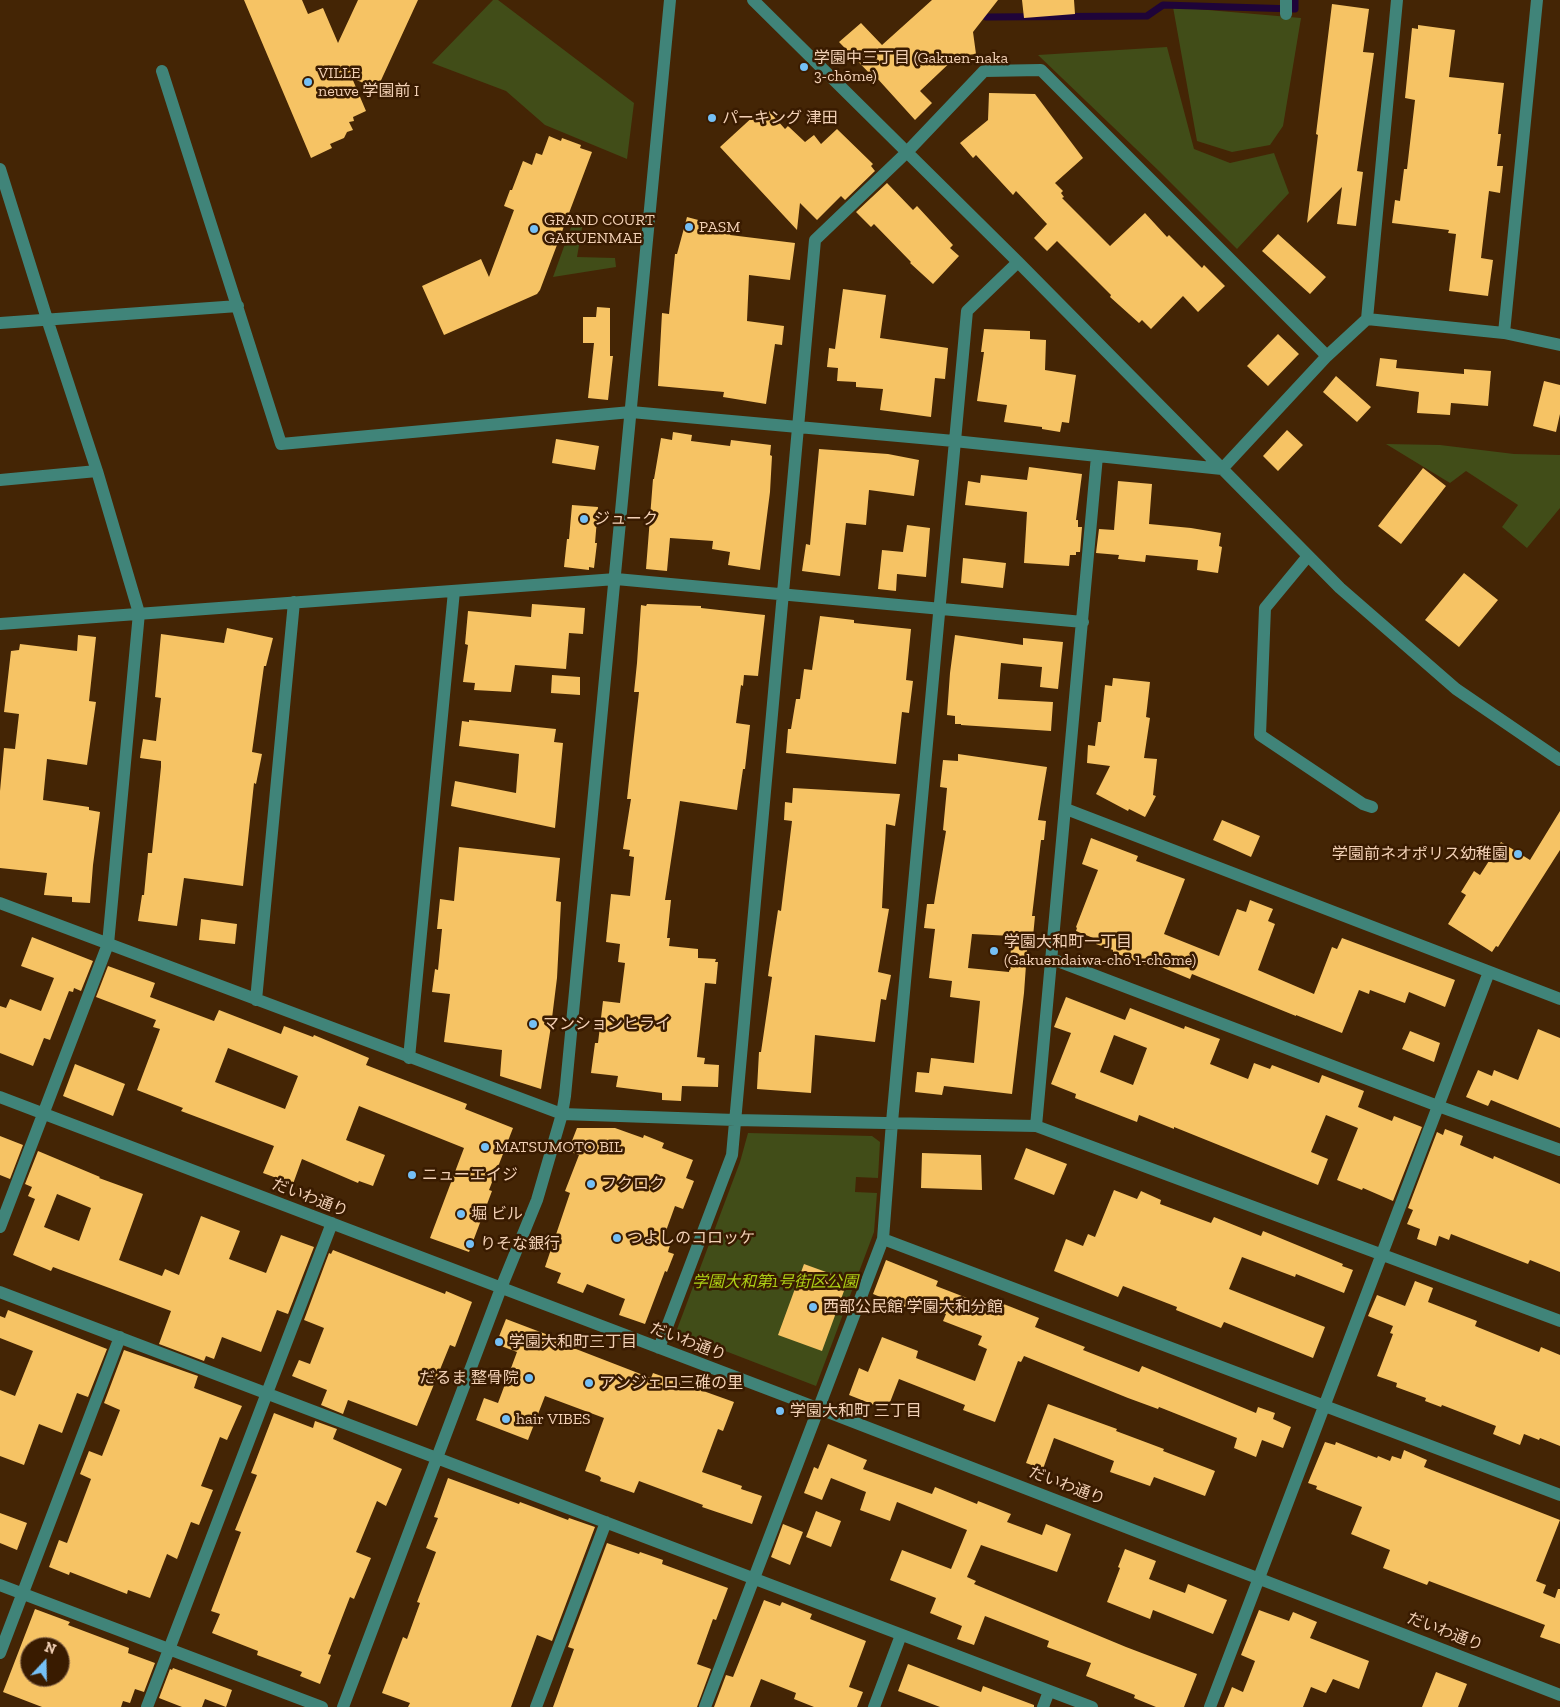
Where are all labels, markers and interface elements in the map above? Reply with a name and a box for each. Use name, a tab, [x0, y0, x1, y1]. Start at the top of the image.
place label: 学園中三丁目 (Gakuen-naka 3-chōme)	[814, 48, 1008, 86]
marker: 学園中三丁目 (Gakuen-naka 3-chōme)	[798, 61, 810, 73]
place label: VILLE neuve 学園前 I	[318, 63, 419, 101]
marker: VILLE neuve 学園前 I	[302, 76, 314, 88]
place label: パーキング 津田	[722, 108, 838, 128]
marker: パーキング 津田	[706, 112, 718, 124]
place label: GRAND COURT GAKUENMAE	[544, 210, 655, 248]
place label: PASM	[699, 217, 740, 237]
marker: PASM	[683, 221, 695, 233]
marker: GRAND COURT GAKUENMAE	[528, 223, 540, 235]
place label: ジューク	[594, 509, 658, 529]
marker: ジューク	[578, 513, 590, 525]
place label: 学園前ネオポリス幼稚園	[1332, 844, 1508, 864]
marker: 学園前ネオポリス幼稚園	[1512, 848, 1524, 860]
place label: 学園大和町一丁目 (Gakuendaiwa-chō 1-chōme)	[1004, 932, 1196, 970]
marker: 学園大和町一丁目 (Gakuendaiwa-chō 1-chōme)	[988, 945, 1000, 957]
place label: マンションヒライ	[543, 1014, 671, 1034]
marker: マンションヒライ	[527, 1018, 539, 1030]
place label: MATSUMOTO BIL	[495, 1137, 623, 1157]
marker: MATSUMOTO BIL	[479, 1141, 491, 1153]
place label: ニューエイジ	[422, 1165, 518, 1185]
marker: ニューエイジ	[406, 1169, 418, 1181]
place label: フクロク	[601, 1174, 665, 1194]
street label: だいわ通り	[269, 1175, 351, 1221]
marker: フクロク	[585, 1178, 597, 1190]
place label: 堀 ビル	[471, 1204, 523, 1224]
marker: 堀 ビル	[455, 1208, 467, 1220]
place label: つよしのコロッケ	[627, 1228, 755, 1248]
marker: つよしのコロッケ	[611, 1232, 623, 1244]
place label: りそな銀行	[480, 1234, 560, 1254]
marker: りそな銀行	[464, 1238, 476, 1250]
park label: 学園大和第1号街区公園	[692, 1272, 858, 1292]
place label: 西部公民館 学園大和分館	[823, 1297, 1003, 1317]
marker: 西部公民館 学園大和分館	[807, 1301, 819, 1313]
street label: だいわ通り	[647, 1319, 729, 1365]
place label: 学園大和町三丁目	[509, 1332, 637, 1352]
marker: 学園大和町三丁目	[493, 1336, 505, 1348]
place label: だるま 整骨院	[419, 1368, 519, 1388]
marker: だるま 整骨院	[523, 1372, 535, 1384]
place label: アンジェロ三碓の里	[599, 1373, 743, 1393]
marker: アンジェロ三碓の里	[583, 1377, 595, 1389]
place label: 学園大和町 三丁目	[790, 1401, 922, 1421]
marker: 学園大和町 三丁目	[774, 1405, 786, 1417]
place label: hair VIBES	[516, 1409, 591, 1429]
marker: hair VIBES	[500, 1413, 512, 1425]
street label: だいわ通り	[1026, 1463, 1108, 1509]
street label: だいわ通り	[1404, 1609, 1486, 1655]
north arrow	[20, 1637, 70, 1687]
text: N	[42, 1639, 58, 1658]

